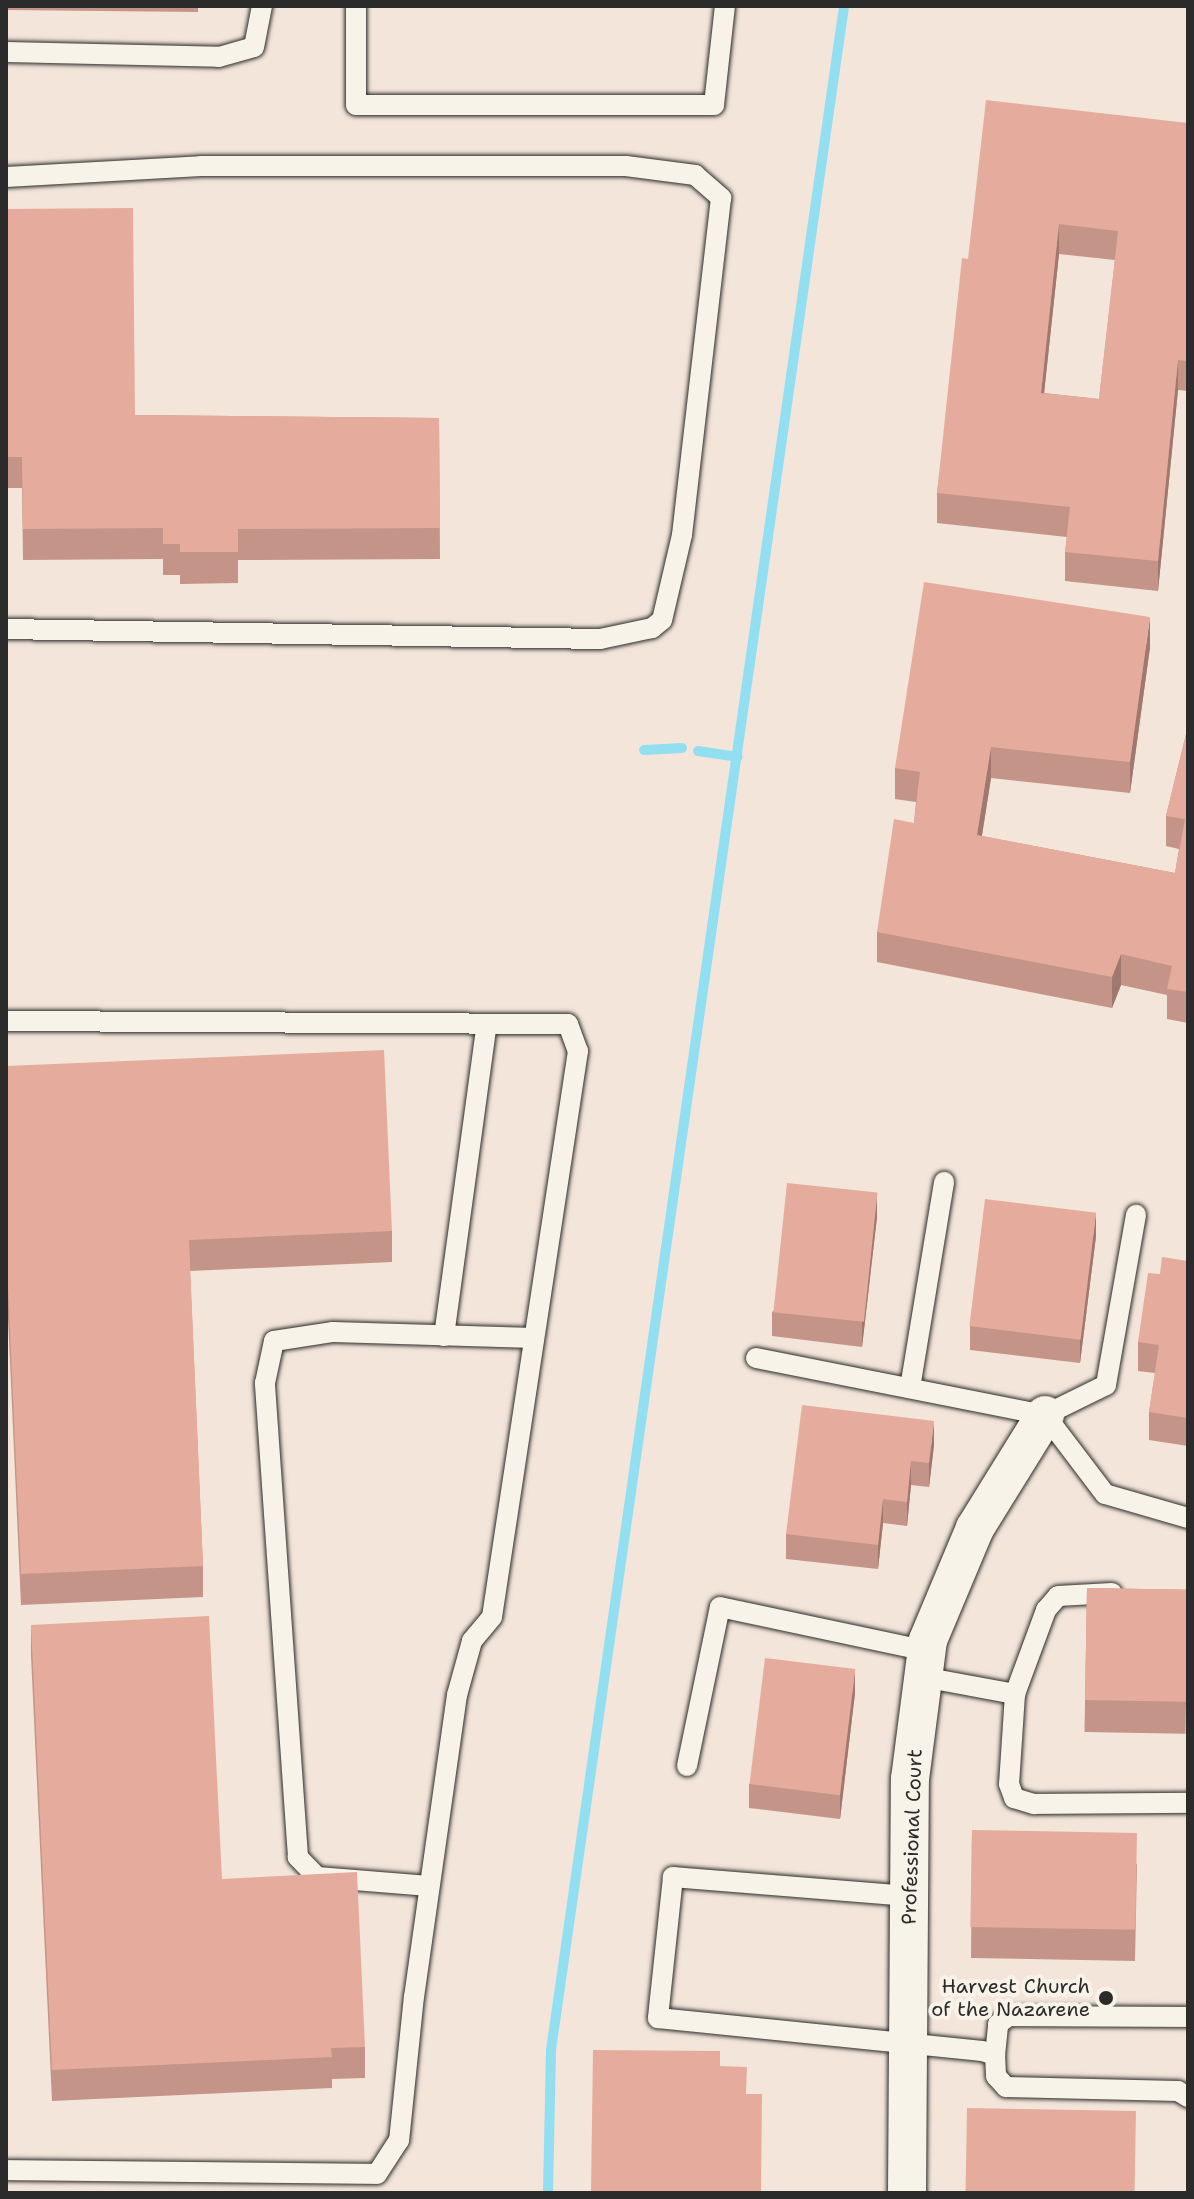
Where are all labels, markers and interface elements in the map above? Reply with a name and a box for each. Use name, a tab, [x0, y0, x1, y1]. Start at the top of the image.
street label: Professional Court	[897, 1749, 927, 1925]
place label: Harvest Church of the Nazarene	[931, 1974, 1090, 2021]
marker: Harvest Church of the Nazarene	[1097, 1989, 1115, 2007]

